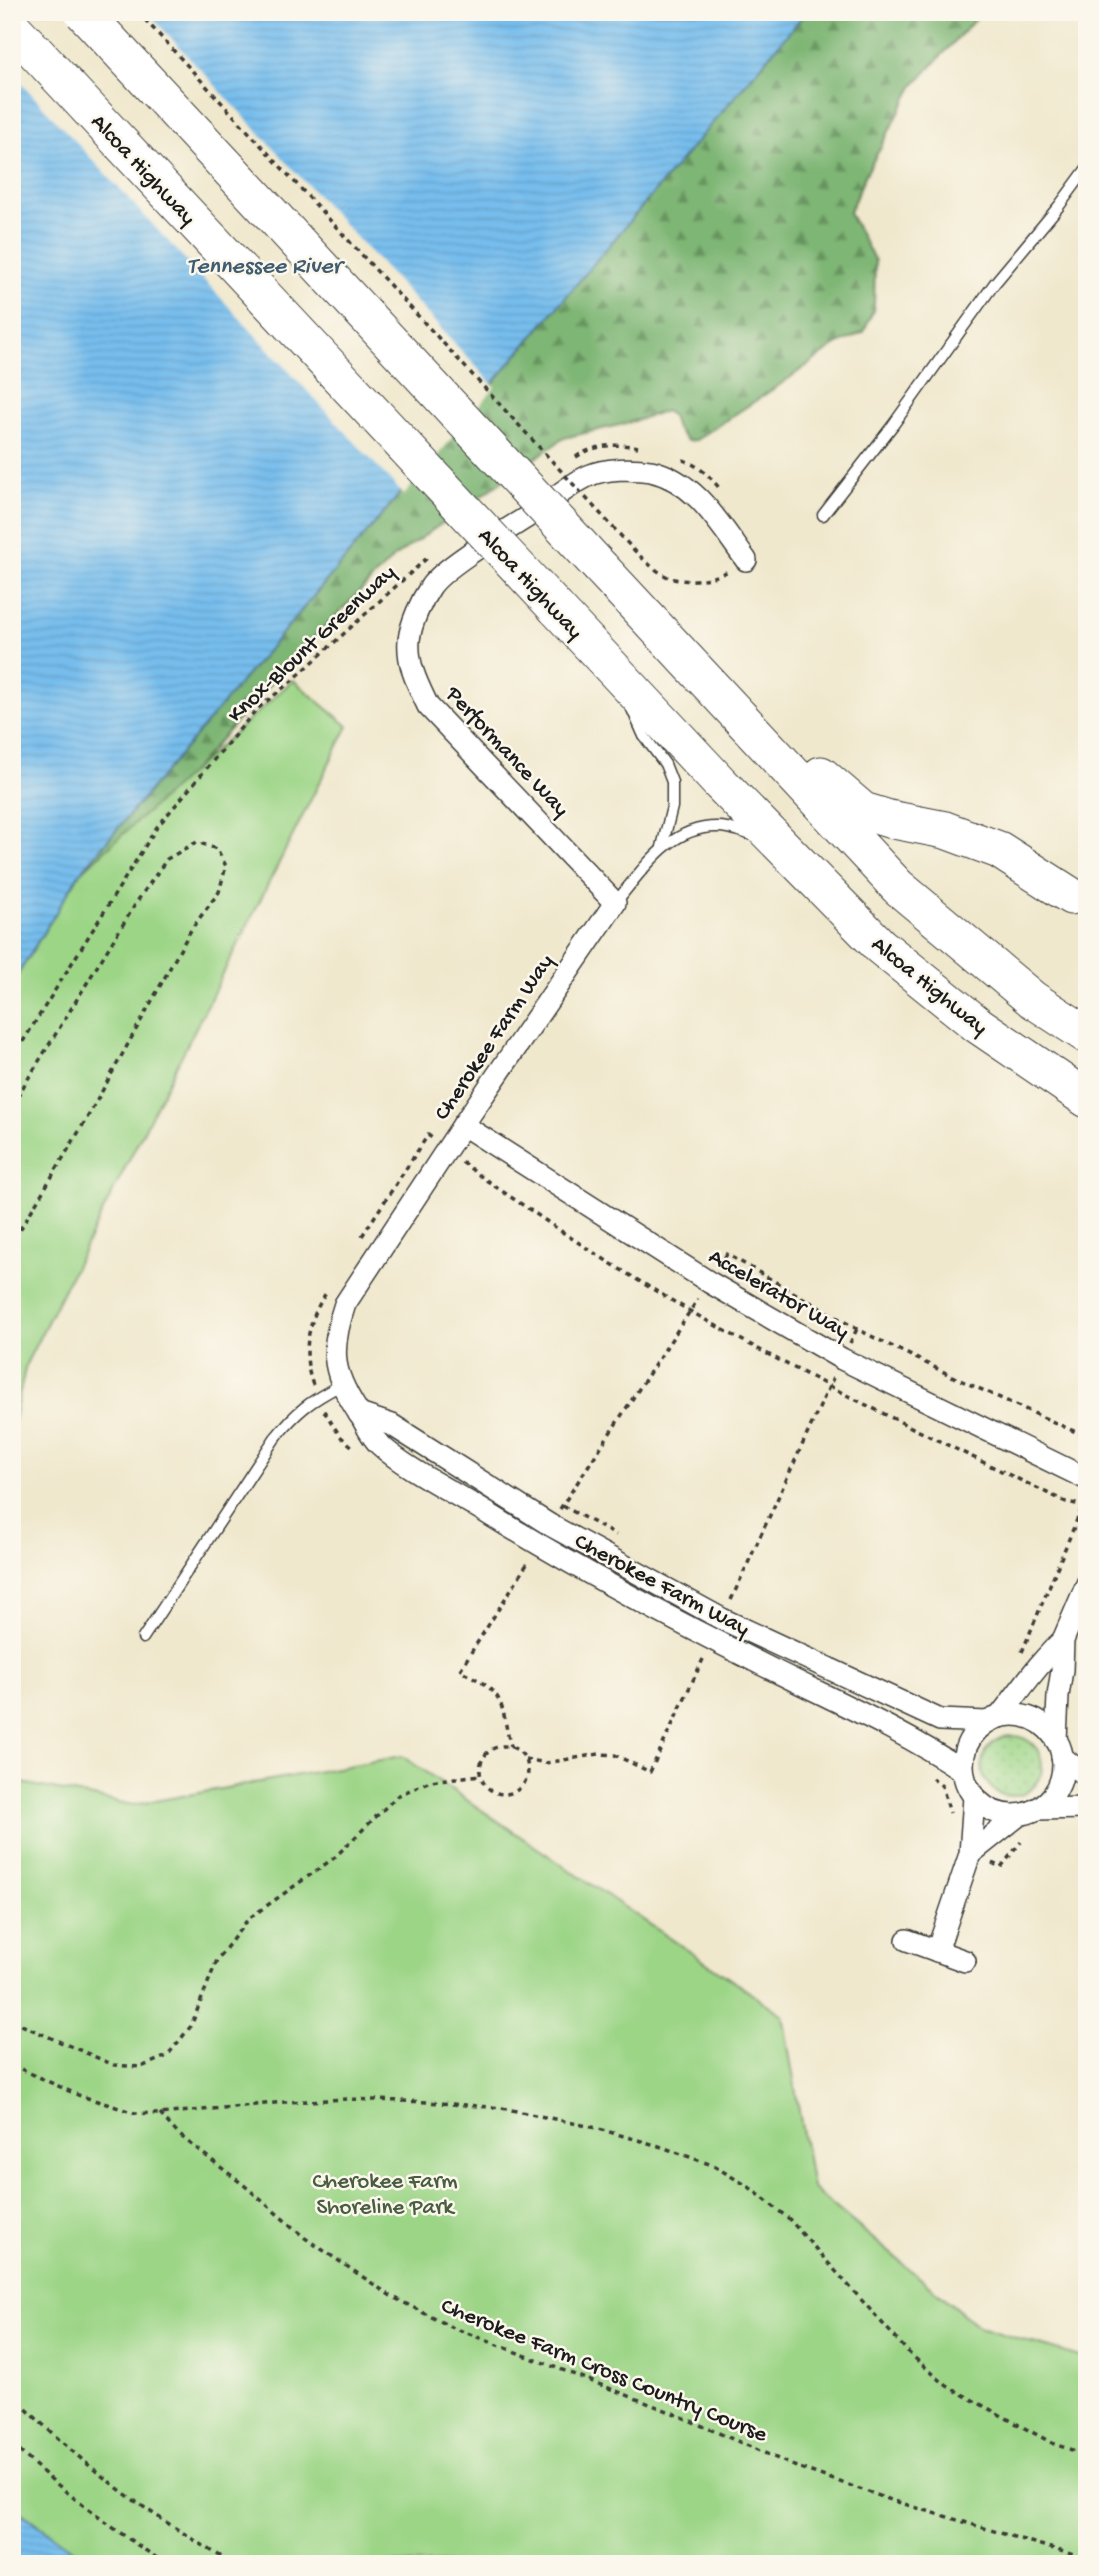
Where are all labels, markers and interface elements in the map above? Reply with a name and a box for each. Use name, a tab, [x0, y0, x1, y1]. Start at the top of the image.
street label: Alcoa Highway	[84, 109, 201, 232]
water label: Tennessee River	[187, 253, 346, 282]
street label: Alcoa Highway	[471, 523, 588, 646]
street label: Knox-Blount Greenway	[223, 560, 402, 729]
street label: Performance Way	[438, 681, 574, 823]
street label: Alcoa Highway	[865, 932, 993, 1042]
street label: Cherokee Farm Way	[429, 950, 560, 1126]
street label: Accelerator Way	[703, 1244, 853, 1346]
street label: Cherokee Farm Way	[569, 1529, 753, 1644]
park label: Cherokee Farm Shoreline Park	[312, 2169, 458, 2222]
street label: Cherokee Farm Cross Country Course	[437, 2293, 772, 2450]

